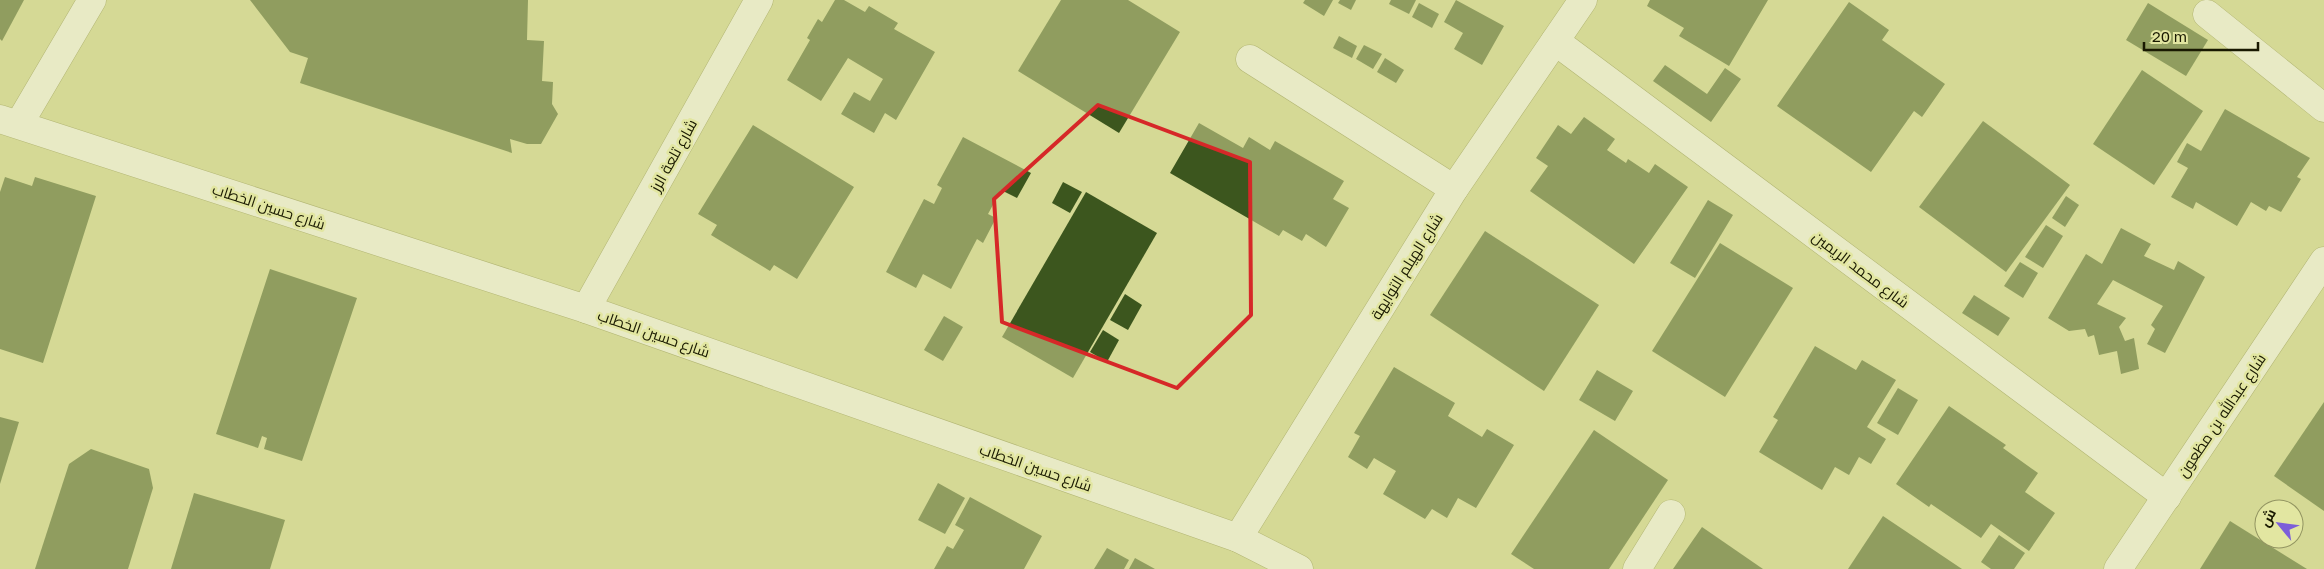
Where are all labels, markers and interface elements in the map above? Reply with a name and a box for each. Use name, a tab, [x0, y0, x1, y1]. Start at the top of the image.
scale bar	[2144, 20, 2258, 52]
text: 20 m	[2152, 27, 2187, 45]
street label: شارع تلعة الرز	[645, 116, 703, 197]
street label: شارع حسين الخطاب	[209, 179, 328, 236]
street label: شارع الهيلم التوايهة	[1366, 210, 1448, 324]
street label: شارع محمد الريمين	[1807, 227, 1913, 314]
street label: شارع حسين الخطاب	[595, 305, 712, 363]
street label: شارع عبدالله بن مظعون	[2173, 350, 2271, 482]
street label: شارع حسين الخطاب	[977, 439, 1094, 497]
north arrow	[2254, 499, 2304, 549]
text: ش	[2255, 505, 2280, 530]

